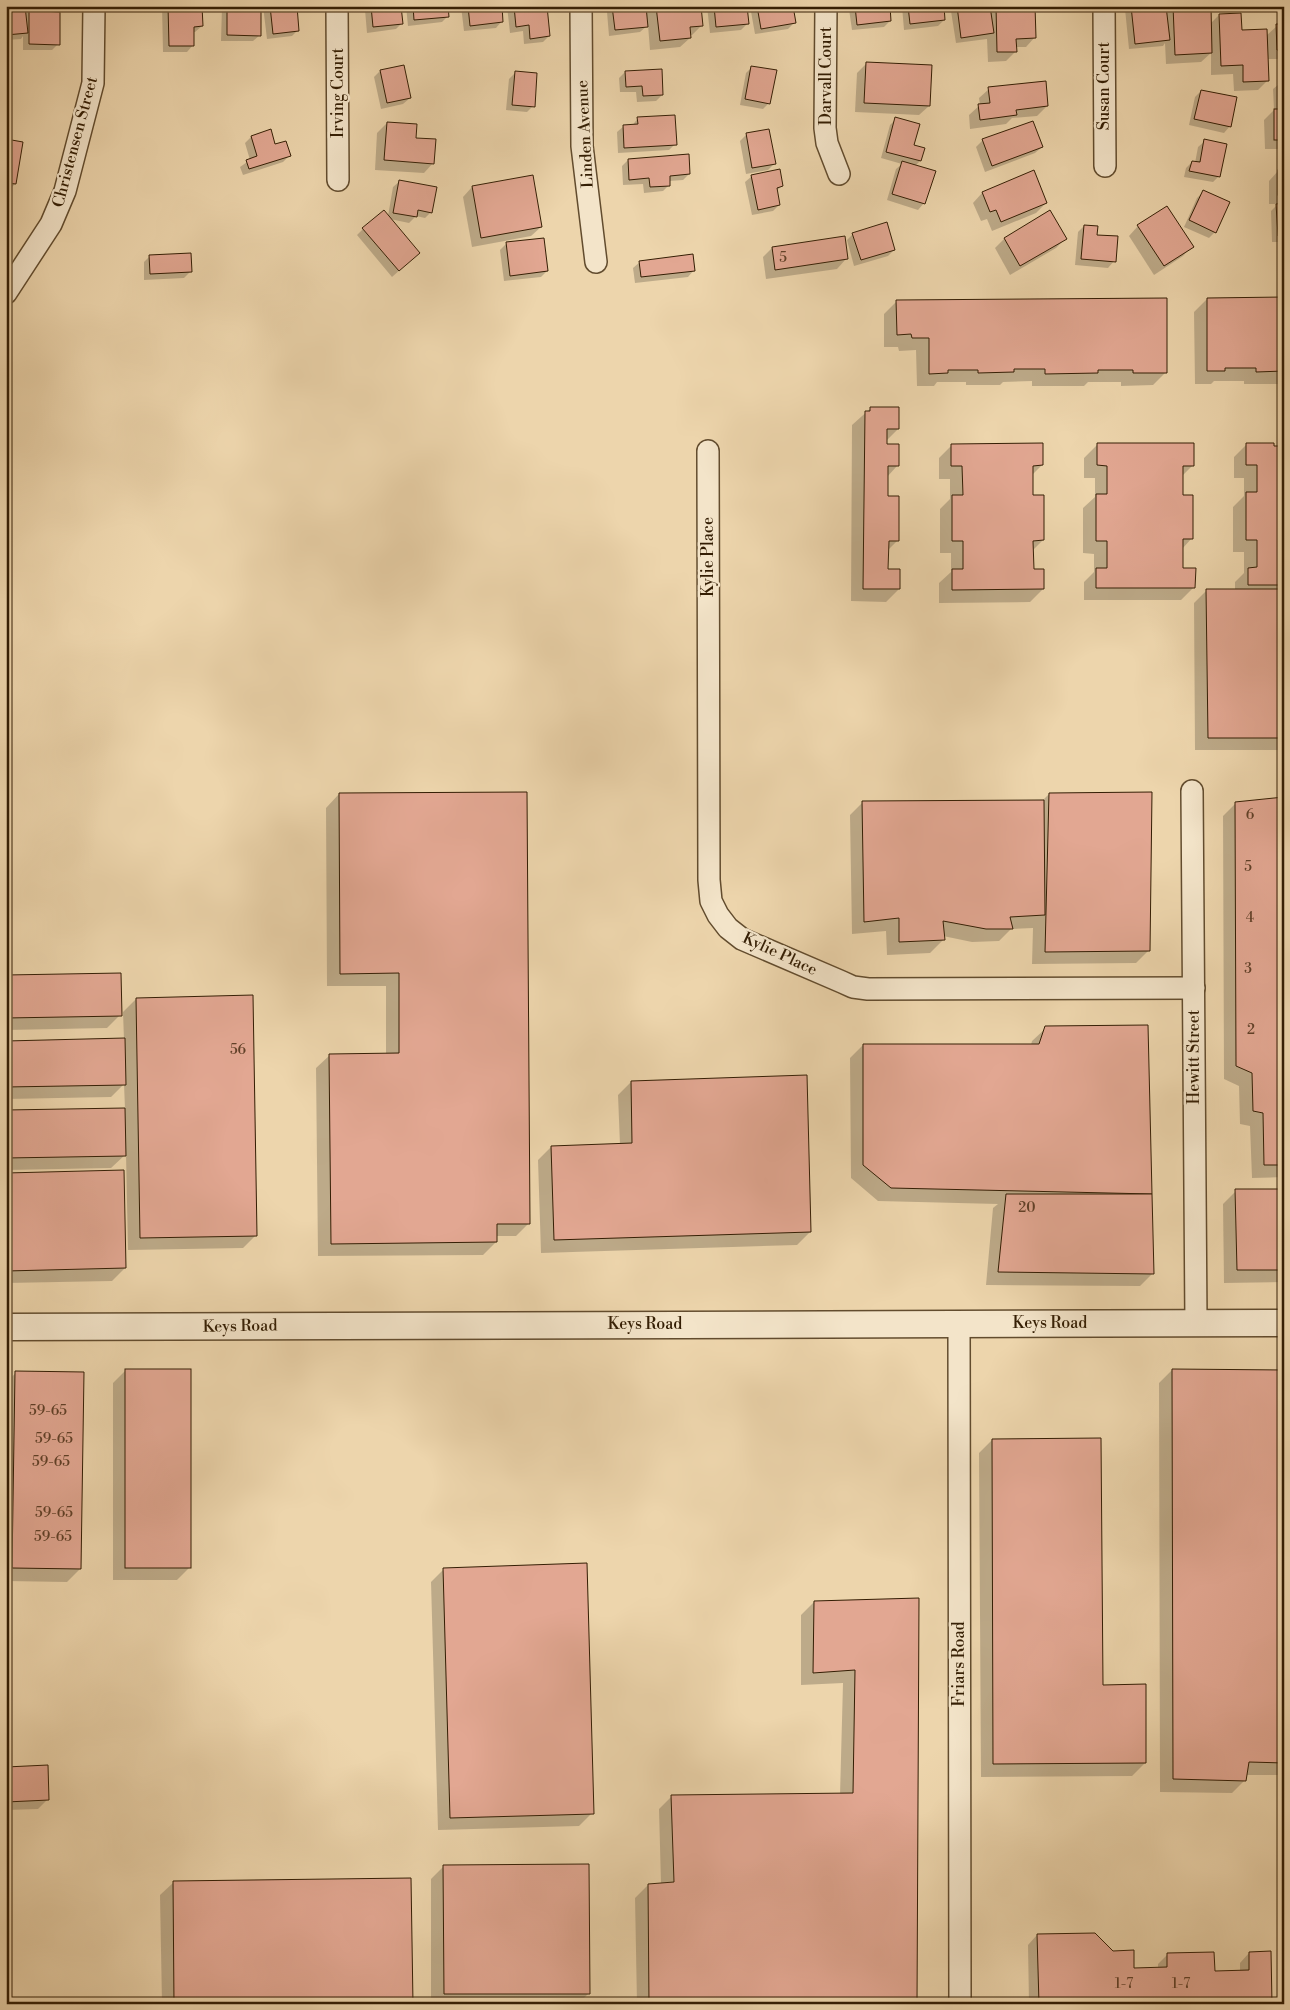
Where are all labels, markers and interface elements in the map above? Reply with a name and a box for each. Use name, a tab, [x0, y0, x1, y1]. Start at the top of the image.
street label: Darvall Court	[816, 26, 836, 125]
street label: Susan Court	[1094, 41, 1114, 130]
street label: Irving Court	[328, 48, 348, 138]
street label: Christensen Street	[48, 74, 102, 210]
street label: Linden Avenue	[572, 79, 598, 189]
house number: 5	[779, 249, 787, 267]
street label: Kylie Place	[698, 517, 718, 597]
house number: 6	[1246, 806, 1255, 824]
house number: 5	[1244, 858, 1252, 876]
house number: 4	[1246, 909, 1254, 927]
street label: Kylie Place	[739, 928, 821, 980]
house number: 3	[1244, 960, 1252, 978]
street label: Hewitt Street	[1184, 1009, 1204, 1105]
house number: 2	[1247, 1021, 1255, 1039]
house number: 56	[230, 1041, 247, 1059]
house number: 20	[1018, 1199, 1036, 1217]
street label: Keys Road	[1013, 1313, 1087, 1333]
street label: Keys Road	[608, 1314, 682, 1334]
street label: Keys Road	[202, 1315, 278, 1337]
house number: 59-65	[29, 1402, 67, 1420]
house number: 59-65	[35, 1430, 73, 1448]
house number: 59-65	[32, 1453, 70, 1471]
house number: 59-65	[35, 1504, 73, 1522]
house number: 59-65	[34, 1528, 72, 1546]
street label: Friars Road	[949, 1621, 969, 1707]
house number: 1-7	[1115, 1975, 1133, 1993]
house number: 1-7	[1172, 1975, 1190, 1993]

